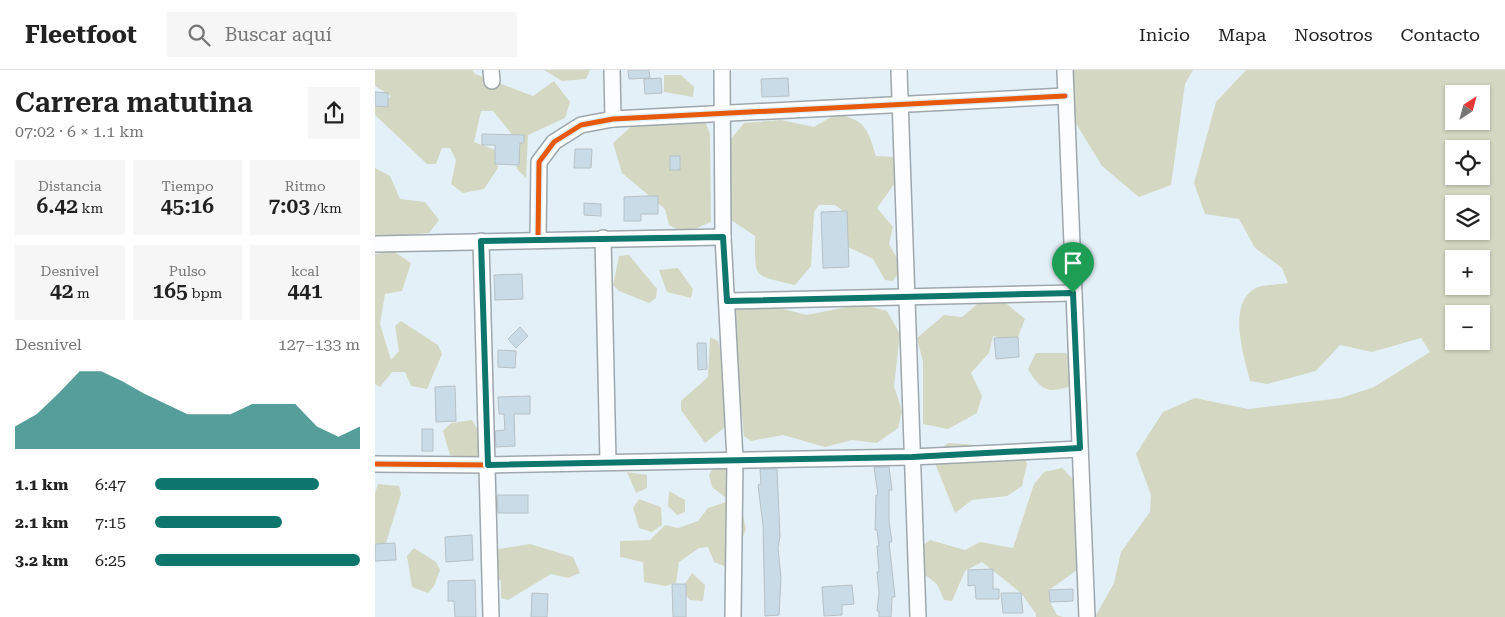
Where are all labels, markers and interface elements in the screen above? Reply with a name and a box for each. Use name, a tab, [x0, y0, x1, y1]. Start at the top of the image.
search box	[167, 12, 517, 57]
text: Fleetfoot	[25, 21, 137, 49]
icon: search	[185, 21, 213, 49]
text: Buscar aquí	[225, 23, 332, 46]
text: Inicio	[1139, 24, 1190, 45]
text: Mapa	[1218, 24, 1266, 45]
text: Nosotros	[1294, 24, 1372, 45]
text: Contacto	[1400, 24, 1480, 45]
north arrow	[1445, 85, 1490, 130]
map controls	[1445, 85, 1490, 350]
text: Carrera matutina	[15, 86, 253, 119]
button: share	[308, 87, 360, 139]
text: 07:02 · 6 × 1.1 km	[15, 122, 144, 141]
button: locate	[1445, 140, 1490, 185]
text: Distancia	[38, 178, 102, 194]
text: Tiempo	[161, 178, 214, 194]
text: Ritmo	[285, 178, 326, 194]
text: 6.42	[36, 194, 78, 218]
text: 45:16	[161, 194, 214, 218]
text: 7:03	[269, 194, 310, 218]
button: layers	[1445, 195, 1490, 240]
text: km	[78, 200, 103, 216]
text: /km	[310, 200, 342, 216]
pin	[1052, 242, 1094, 293]
icon: arrive	[1059, 249, 1087, 277]
button: +	[1445, 250, 1490, 295]
text: Desnivel	[41, 263, 99, 279]
text: Pulso	[169, 263, 206, 279]
text: kcal	[291, 263, 319, 279]
text: 42	[50, 279, 73, 303]
text: 165	[153, 279, 188, 303]
text: 441	[288, 279, 323, 303]
text: m	[73, 285, 90, 301]
text: bpm	[188, 285, 222, 301]
button: −	[1445, 305, 1490, 350]
text: Desnivel	[15, 335, 82, 354]
text: 127–133 m	[278, 335, 360, 354]
text: 1.1 km	[15, 475, 68, 494]
text: 6:47	[95, 475, 126, 494]
text: 2.1 km	[15, 513, 68, 532]
text: 7:15	[95, 513, 126, 532]
text: 3.2 km	[15, 551, 68, 570]
text: 6:25	[95, 551, 126, 570]

